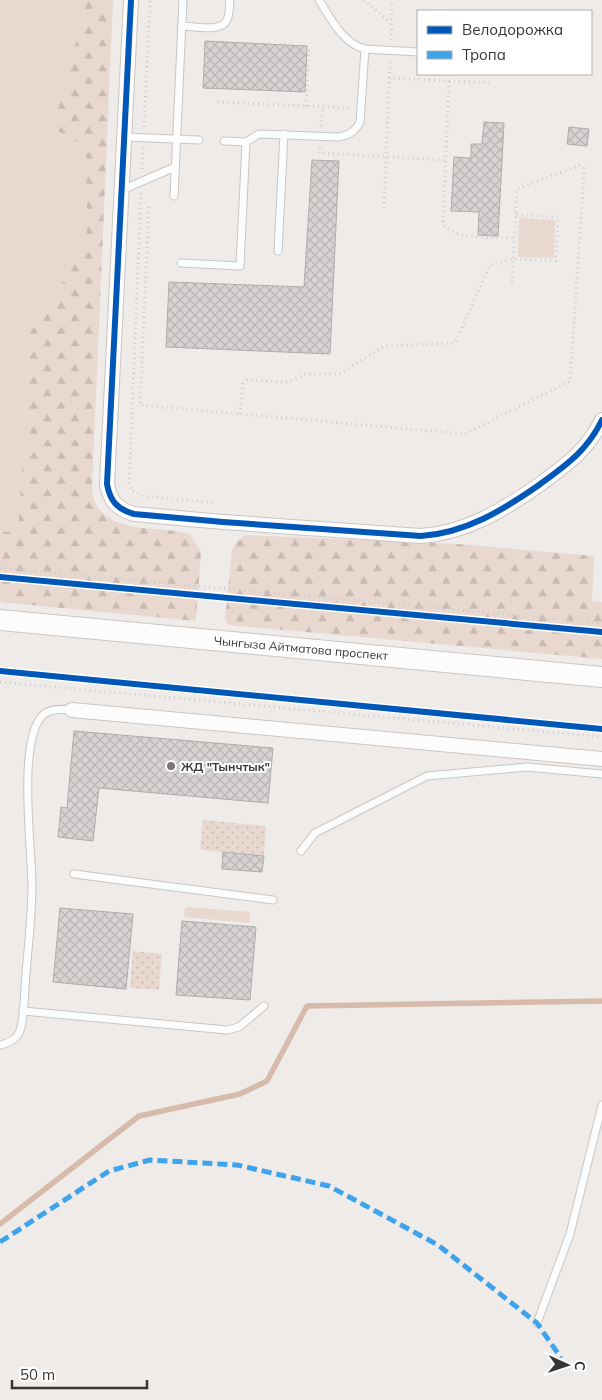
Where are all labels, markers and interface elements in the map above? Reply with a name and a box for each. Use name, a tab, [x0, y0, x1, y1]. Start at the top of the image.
legend	[417, 10, 592, 75]
text: Велодорожка	[462, 20, 563, 39]
text: Тропа	[462, 45, 506, 64]
street label: Чынгыза Айтматова проспект	[213, 633, 389, 663]
place label: ЖД "Тынчтык"	[181, 759, 270, 774]
marker: ЖД "Тынчтык"	[165, 760, 177, 772]
north arrow	[542, 1340, 592, 1390]
scale bar	[12, 1358, 148, 1390]
text: С	[571, 1360, 589, 1371]
text: 50 m	[20, 1365, 55, 1384]

